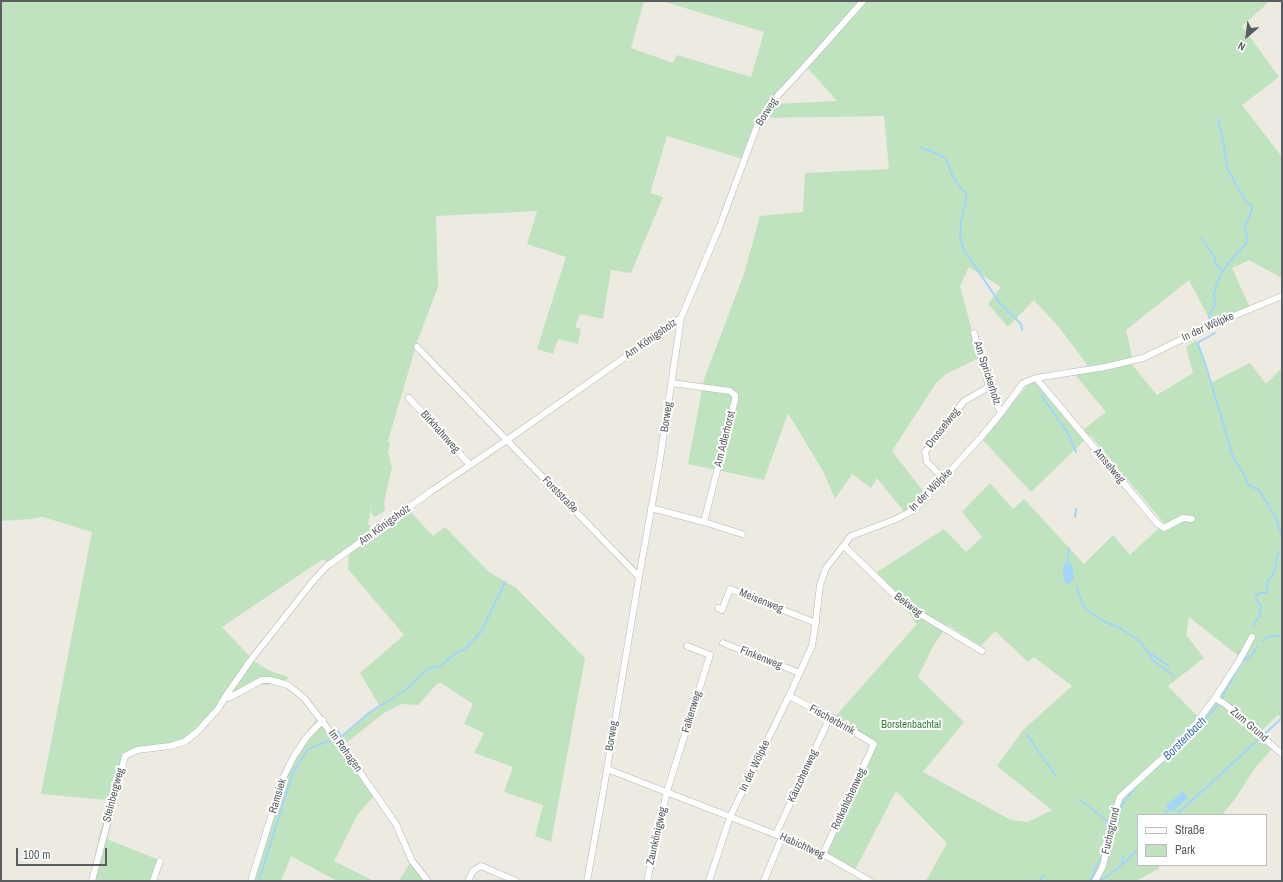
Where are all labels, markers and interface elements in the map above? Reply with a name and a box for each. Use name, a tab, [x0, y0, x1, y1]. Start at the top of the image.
north arrow	[1227, 16, 1267, 56]
text: N	[1235, 39, 1248, 54]
street label: Borweg	[753, 96, 781, 128]
street label: In der Wölpke	[1180, 310, 1236, 344]
street label: Am Königsholz	[622, 316, 680, 362]
street label: Am Sprickerholz	[970, 339, 1004, 407]
street label: Borweg	[658, 401, 676, 433]
street label: Drosselweg	[923, 405, 963, 451]
street label: Birkhahnweg	[417, 408, 463, 456]
street label: Am Adlerhorst	[712, 410, 738, 468]
street label: Amselweg	[1091, 446, 1127, 486]
street label: In der Wölpke	[907, 466, 955, 514]
street label: Forststraße	[539, 474, 581, 516]
street label: Am Königsholz	[357, 502, 413, 548]
street label: Meisenweg	[737, 586, 785, 616]
street label: Bekweg	[891, 590, 925, 620]
street label: Finkenweg	[738, 644, 784, 672]
street label: Falkenweg	[679, 689, 705, 735]
street label: Fischerbrink	[807, 702, 857, 738]
street label: Zum Grund	[1227, 705, 1271, 745]
water label: Borstenbach	[1160, 714, 1210, 764]
park label: Borstenbachtal	[881, 718, 941, 732]
street label: Borweg	[603, 720, 621, 752]
street label: Im Rehagen	[325, 727, 365, 775]
street label: In der Wölpke	[737, 738, 773, 794]
street label: Käuzchenweg	[785, 748, 821, 804]
street label: Steinbergweg	[100, 766, 128, 824]
street label: Rotkehlchenweg	[829, 766, 869, 832]
street label: Ramsiek	[266, 777, 290, 815]
street label: Zaunkönigweg	[644, 806, 670, 866]
street label: Fuchsgrund	[1099, 806, 1123, 856]
legend	[1137, 814, 1267, 866]
text: Straße	[1175, 822, 1205, 838]
street label: Habichtweg	[778, 830, 826, 862]
scale bar	[18, 840, 109, 866]
text: Park	[1175, 842, 1195, 858]
text: 100 m	[23, 847, 50, 863]

